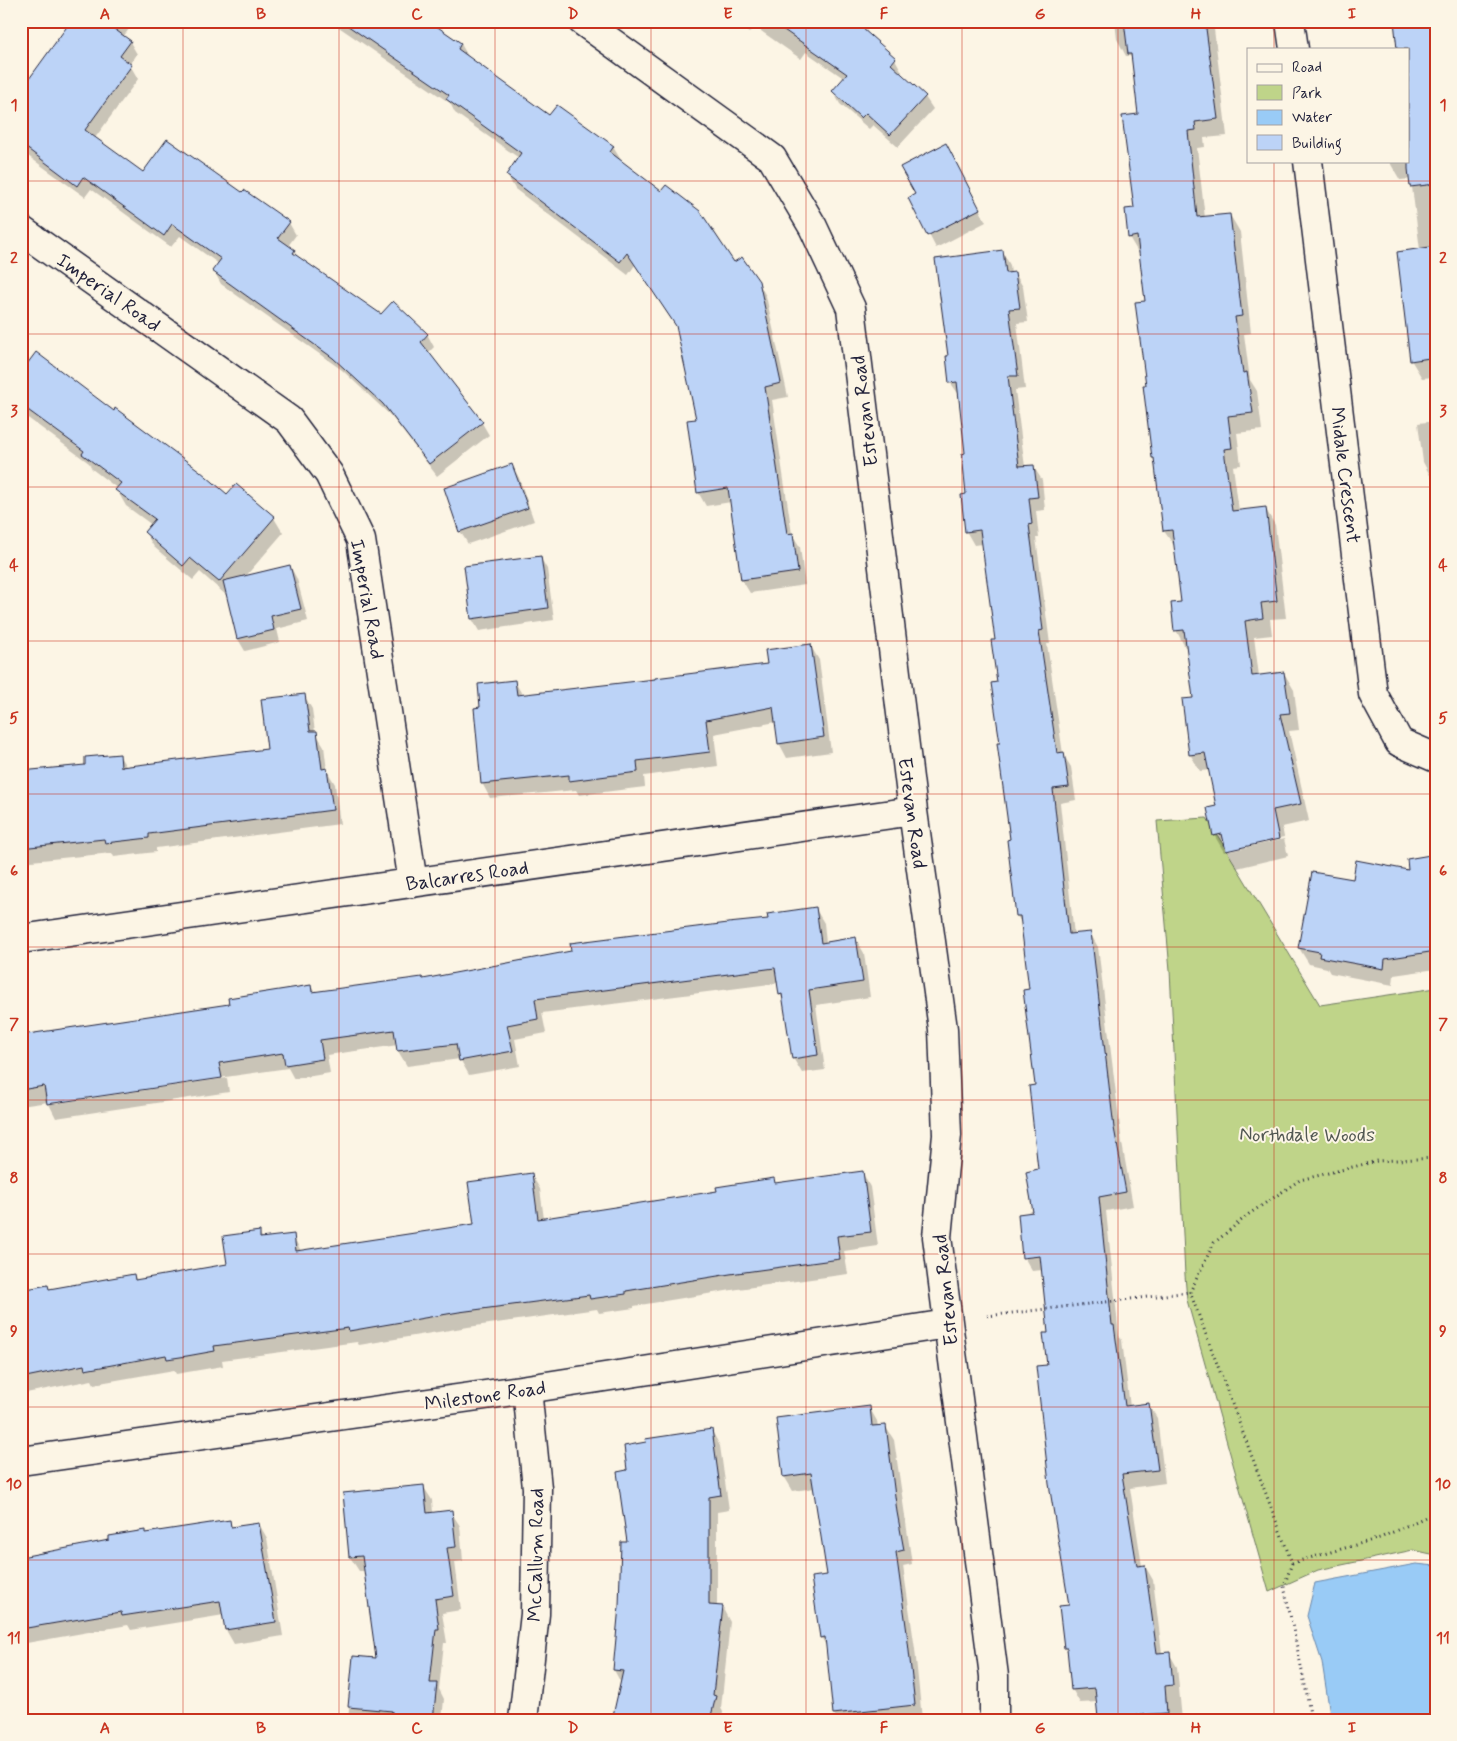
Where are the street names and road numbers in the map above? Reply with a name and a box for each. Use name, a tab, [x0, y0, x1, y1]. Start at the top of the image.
street label: Imperial Road	[51, 247, 166, 339]
street label: Estevan Road	[845, 354, 886, 468]
street label: Midale Crescent	[1323, 405, 1366, 545]
street label: Imperial Road	[343, 537, 390, 661]
street label: Estevan Road	[890, 756, 933, 870]
street label: Balcarres Road	[404, 855, 530, 898]
street label: Estevan Road	[927, 1233, 966, 1347]
street label: Milestone Road	[423, 1375, 548, 1418]
street label: McCallum Road	[522, 1488, 551, 1622]

